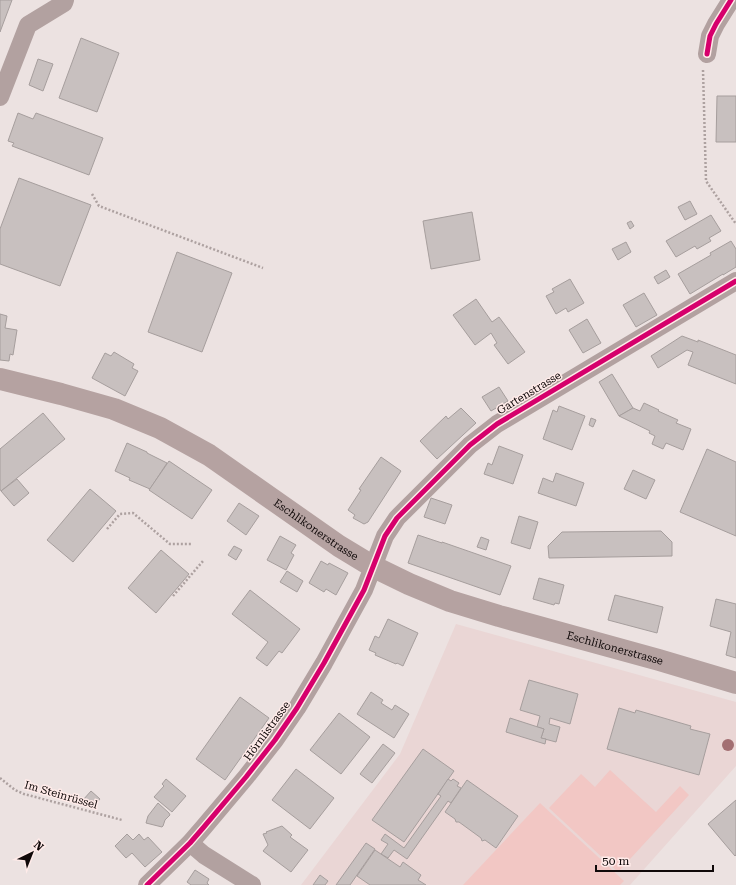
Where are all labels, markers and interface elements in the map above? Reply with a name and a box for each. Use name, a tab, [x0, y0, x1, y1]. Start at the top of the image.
street label: Gartenstrasse	[495, 369, 563, 417]
street label: Eschlikonerstrasse	[271, 496, 361, 563]
street label: Eschlikonerstrasse	[565, 628, 665, 667]
street label: Hörnlistrasse	[241, 699, 293, 763]
street label: Im Steinrüssel	[23, 778, 100, 812]
north arrow	[12, 833, 52, 873]
text: N	[31, 838, 46, 854]
scale bar	[596, 847, 713, 873]
text: 50 m	[602, 854, 629, 868]

